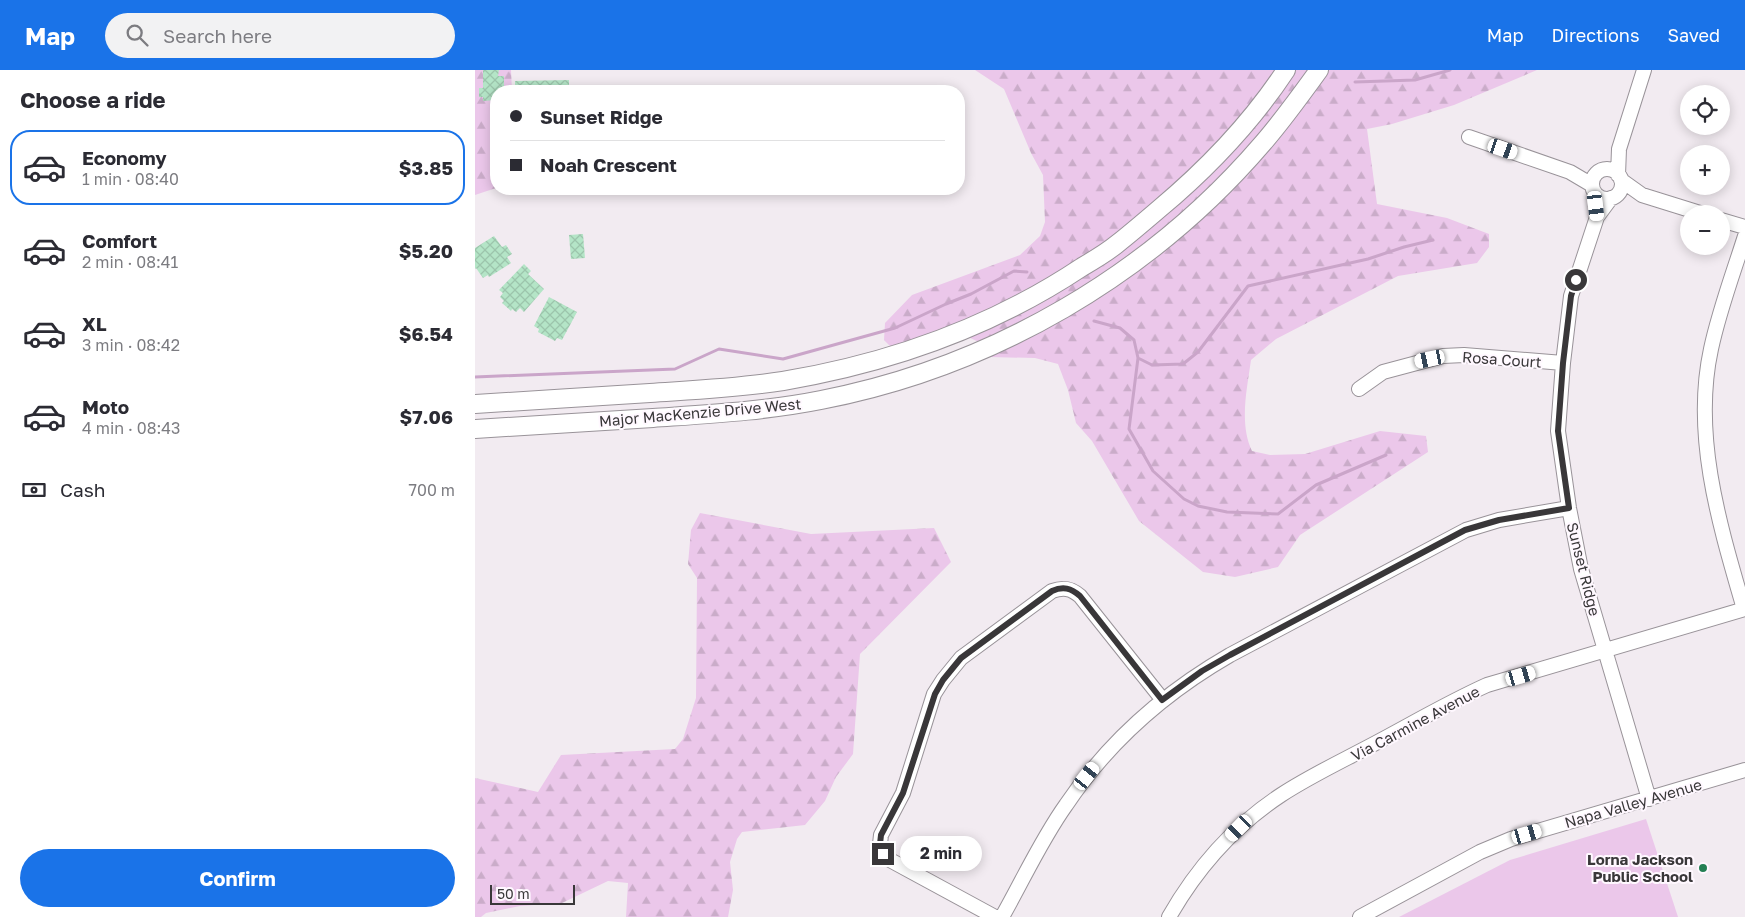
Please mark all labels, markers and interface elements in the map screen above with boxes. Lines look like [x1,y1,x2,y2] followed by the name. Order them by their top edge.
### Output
[105,13,455,58] search box
[25,21,75,50] text: Map
[123,21,151,49] icon: search
[163,24,272,47] text: Search here
[1487,24,1523,46] text: Map
[1551,24,1639,46] text: Directions
[1667,24,1720,46] text: Saved
[1680,85,1730,255] map controls
[1680,85,1730,135] button: locate
[20,86,166,113] text: Choose a ride
[540,105,663,128] text: Sunset Ridge
[1486,137,1519,161] car
[22,145,67,190] icon: car
[1680,145,1730,195] button: +
[82,146,167,169] text: Economy
[540,153,677,176] text: Noah Crescent
[399,156,453,179] text: $3.85
[82,169,179,189] text: 1 min · 08:40
[1586,190,1605,222] car
[1680,205,1730,255] button: −
[22,228,67,273] icon: car
[82,229,157,252] text: Comfort
[399,239,453,262] text: $5.20
[82,252,178,272] text: 2 min · 08:41
[1565,269,1587,291] route start
[22,311,67,356] icon: car
[82,312,107,335] text: XL
[399,322,453,345] text: $6.54
[82,335,180,355] text: 3 min · 08:42
[1462,347,1542,371] street label: Rosa Court
[1413,349,1446,369] car
[22,394,67,439] icon: car
[598,394,802,430] street label: Major MacKenzie Drive West
[82,395,129,418] text: Moto
[399,405,453,428] text: $7.06
[82,418,180,438] text: 4 min · 08:43
[20,476,48,504] icon: cash
[60,478,105,501] text: Cash
[409,480,455,500] text: 700 m
[1564,520,1604,618] street label: Sunset Ridge
[1504,665,1537,687] car
[1348,681,1483,764] street label: Via Carmine Avenue
[1071,760,1102,792] car
[1562,775,1704,831] street label: Napa Valley Avenue
[1223,812,1254,844] car
[1510,823,1543,845] car
[901,836,983,872] callout: 2 min
[872,843,894,865] route end
[920,843,962,863] text: 2 min
[20,849,455,907] button: Confirm
[1587,850,1693,885] place label: Lorna Jackson Public School
[1697,862,1709,874] marker: Lorna Jackson Public School
[490,882,575,905] scale bar
[497,885,530,902] text: 50 m

